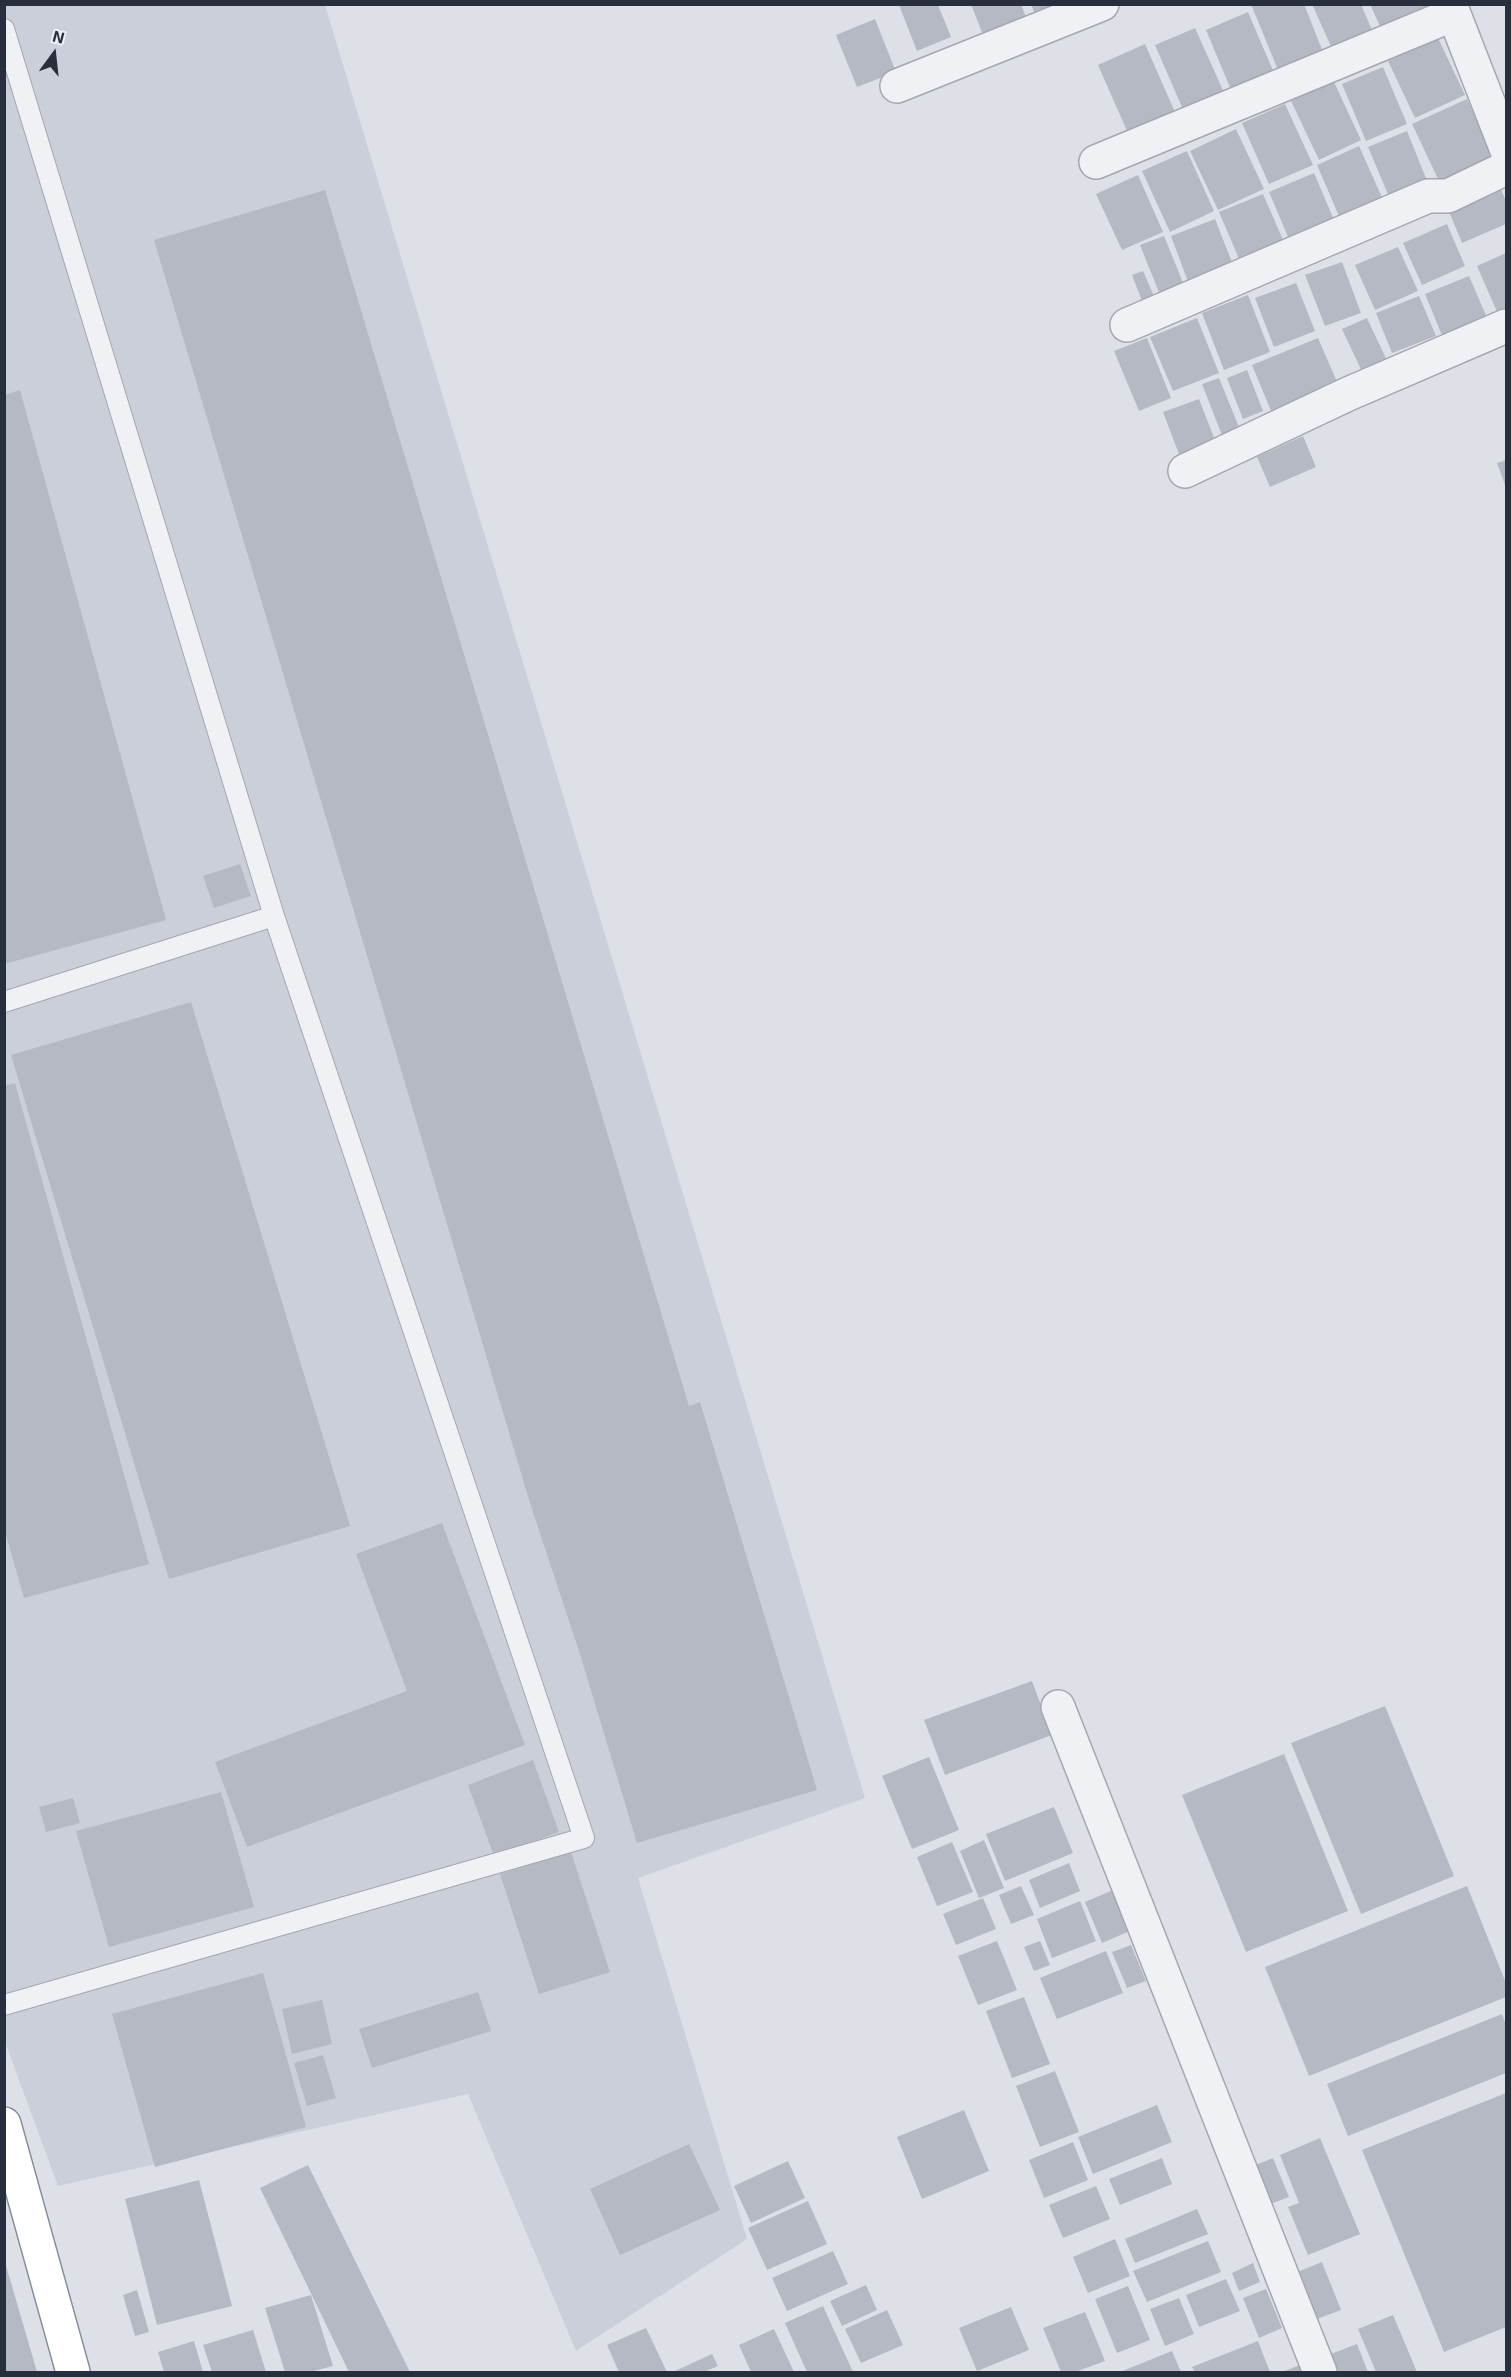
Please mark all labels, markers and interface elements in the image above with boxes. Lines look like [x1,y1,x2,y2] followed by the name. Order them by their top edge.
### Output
[24,24,84,84] north arrow
[51,25,67,47] text: N

